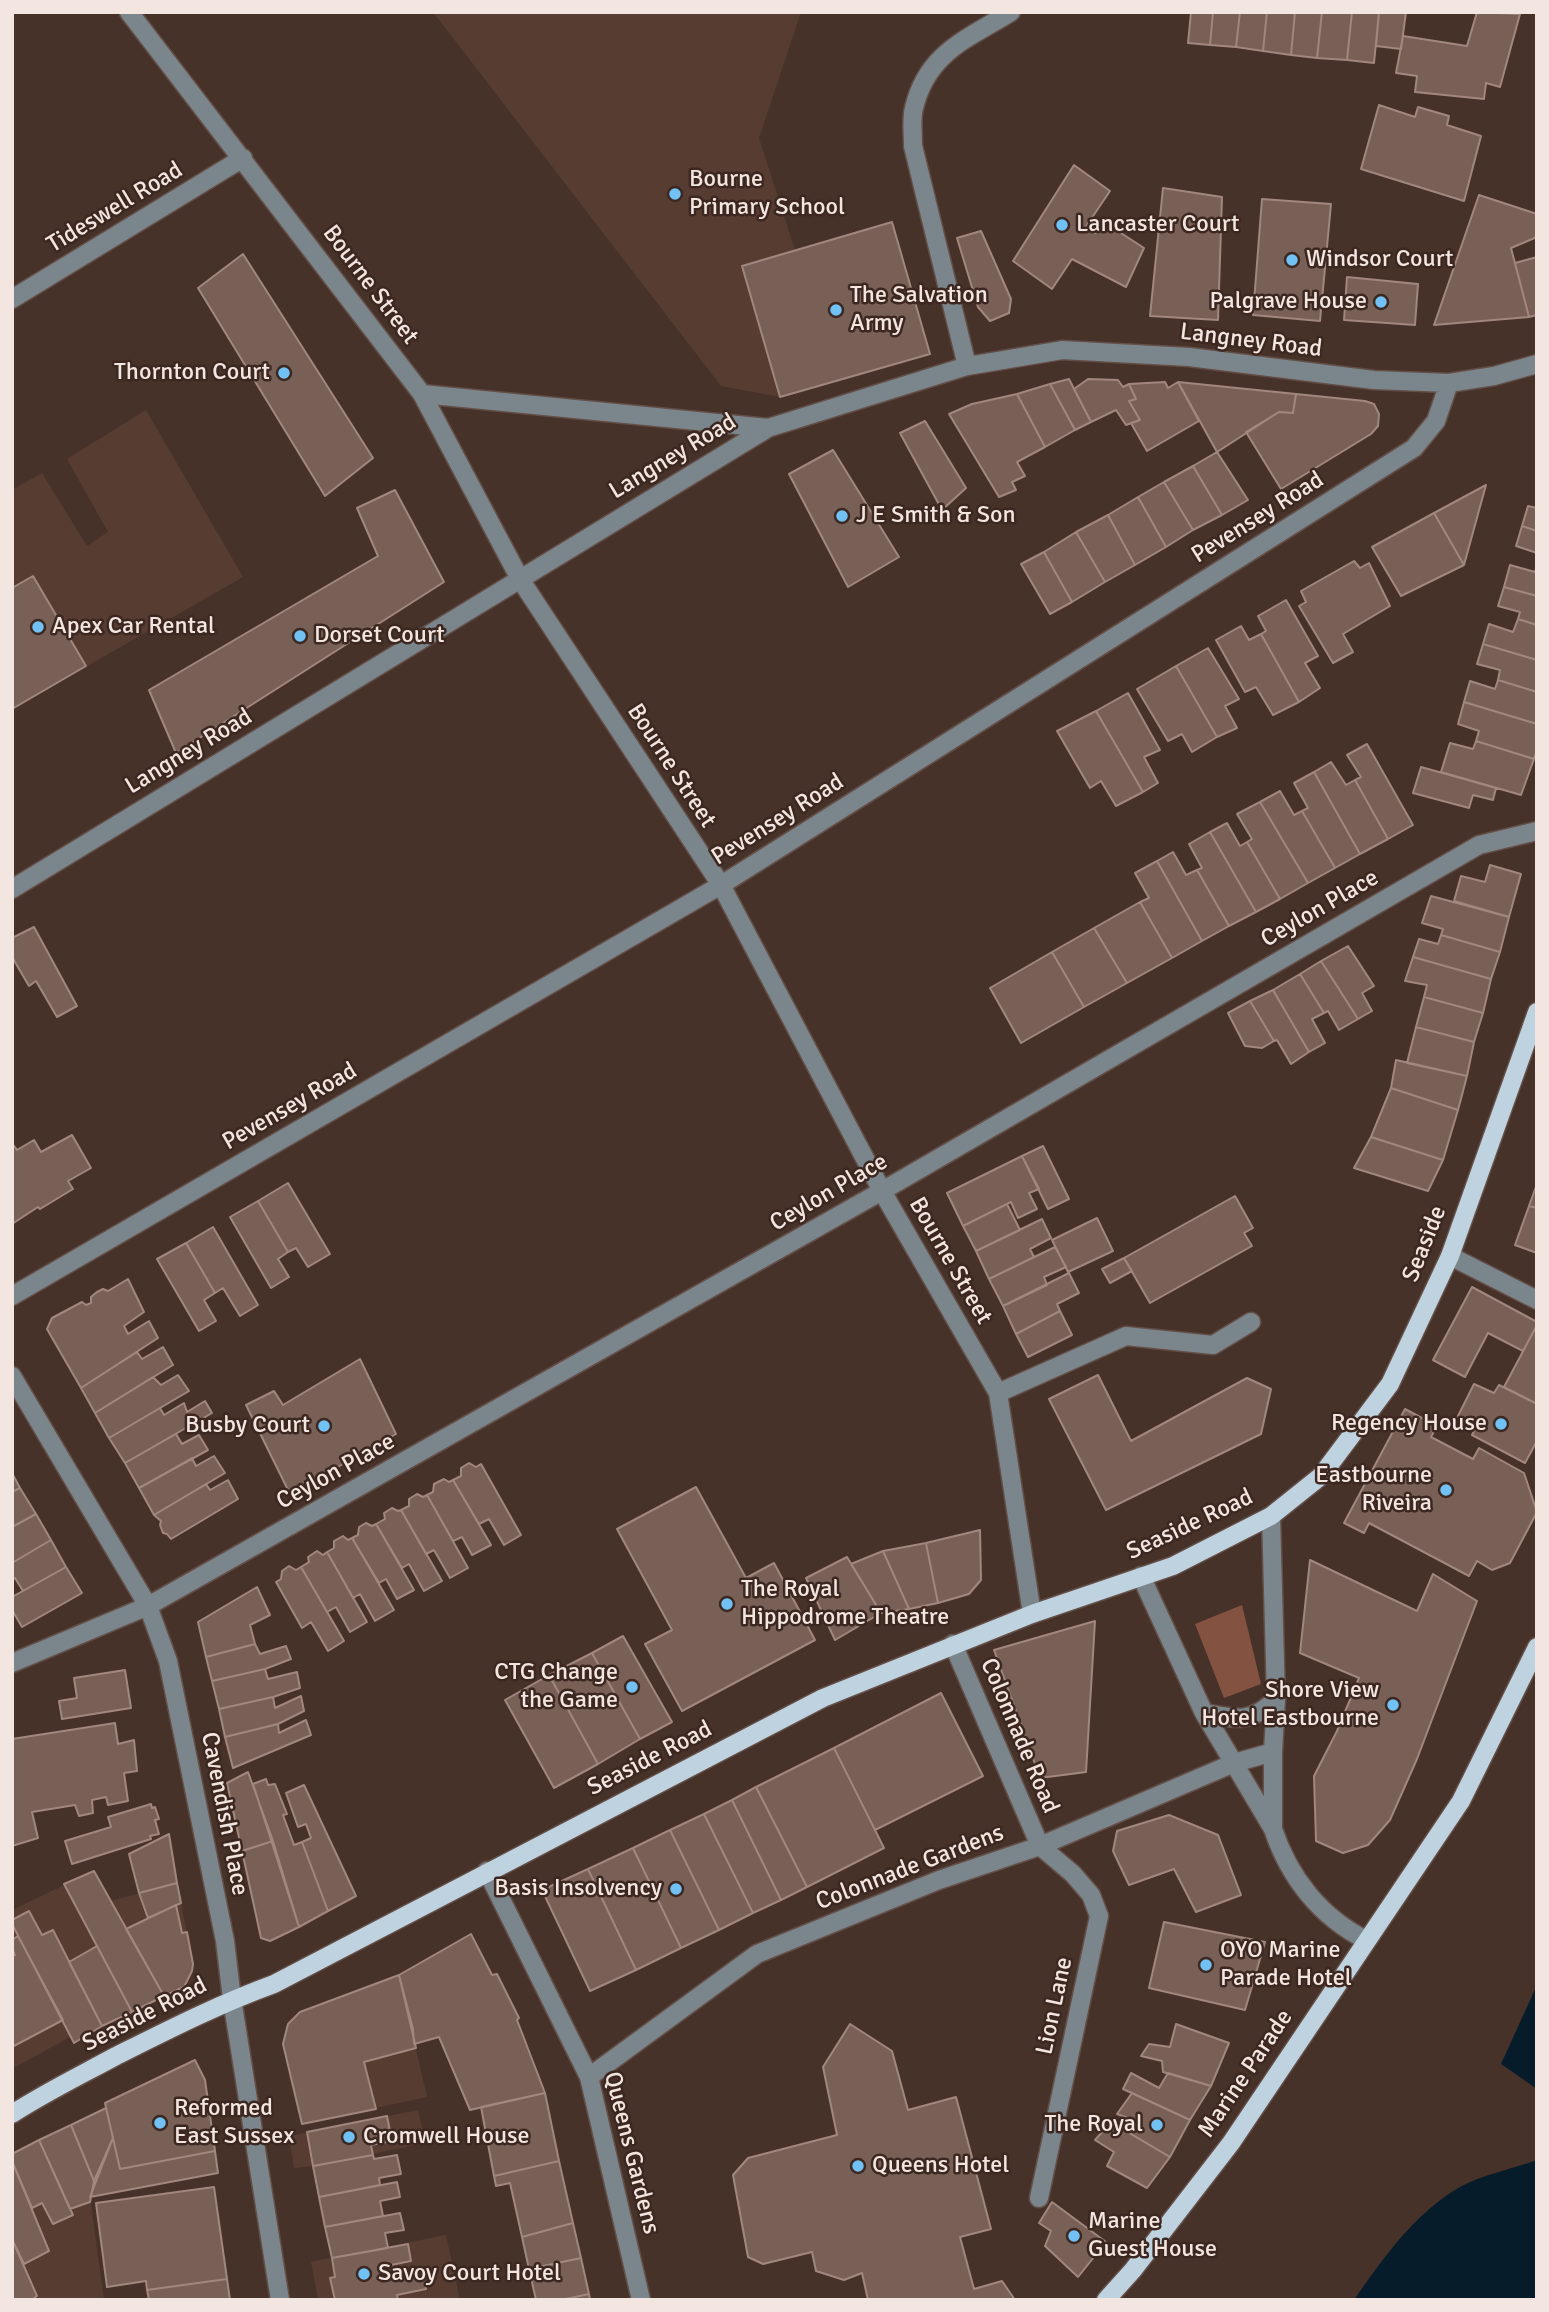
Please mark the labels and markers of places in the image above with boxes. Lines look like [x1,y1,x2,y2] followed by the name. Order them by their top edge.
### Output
[689,166,845,222] place label: Bourne Primary School
[667,186,683,202] marker: Bourne Primary School
[1076,211,1239,239] place label: Lancaster Court
[1054,217,1070,233] marker: Lancaster Court
[1306,246,1453,274] place label: Windsor Court
[1284,252,1300,268] marker: Windsor Court
[850,282,988,338] place label: The Salvation Army
[1210,288,1367,316] place label: Palgrave House
[1373,294,1389,310] marker: Palgrave House
[828,302,844,318] marker: The Salvation Army
[114,359,270,387] place label: Thornton Court
[276,365,292,381] marker: Thornton Court
[856,502,1016,530] place label: J E Smith & Son
[834,508,850,524] marker: J E Smith & Son
[52,613,215,641] place label: Apex Car Rental
[30,619,46,635] marker: Apex Car Rental
[314,622,445,650] place label: Dorset Court
[292,628,308,644] marker: Dorset Court
[1331,1410,1487,1438] place label: Regency House
[185,1412,310,1440] place label: Busby Court
[1493,1416,1509,1432] marker: Regency House
[316,1418,332,1434] marker: Busby Court
[1315,1462,1432,1518] place label: Eastbourne Riveira
[1438,1482,1454,1498] marker: Eastbourne Riveira
[741,1576,949,1632] place label: The Royal Hippodrome Theatre
[719,1596,735,1612] marker: The Royal Hippodrome Theatre
[494,1659,618,1715] place label: CTG Change the Game
[1201,1677,1379,1733] place label: Shore View Hotel Eastbourne
[624,1679,640,1695] marker: CTG Change the Game
[1385,1697,1401,1713] marker: Shore View Hotel Eastbourne
[494,1875,662,1903] place label: Basis Insolvency
[668,1881,684,1897] marker: Basis Insolvency
[1220,1937,1352,1993] place label: OYO Marine Parade Hotel
[1198,1957,1214,1973] marker: OYO Marine Parade Hotel
[174,2095,294,2151] place label: Reformed East Sussex
[1044,2111,1143,2139] place label: The Royal
[152,2115,168,2131] marker: Reformed East Sussex
[1149,2117,1165,2133] marker: The Royal
[363,2123,530,2151] place label: Cromwell House
[341,2129,357,2145] marker: Cromwell House
[872,2152,1009,2180] place label: Queens Hotel
[850,2158,866,2174] marker: Queens Hotel
[1088,2208,1217,2264] place label: Marine Guest House
[1066,2228,1082,2244] marker: Marine Guest House
[378,2260,561,2288] place label: Savoy Court Hotel
[356,2266,372,2282] marker: Savoy Court Hotel

